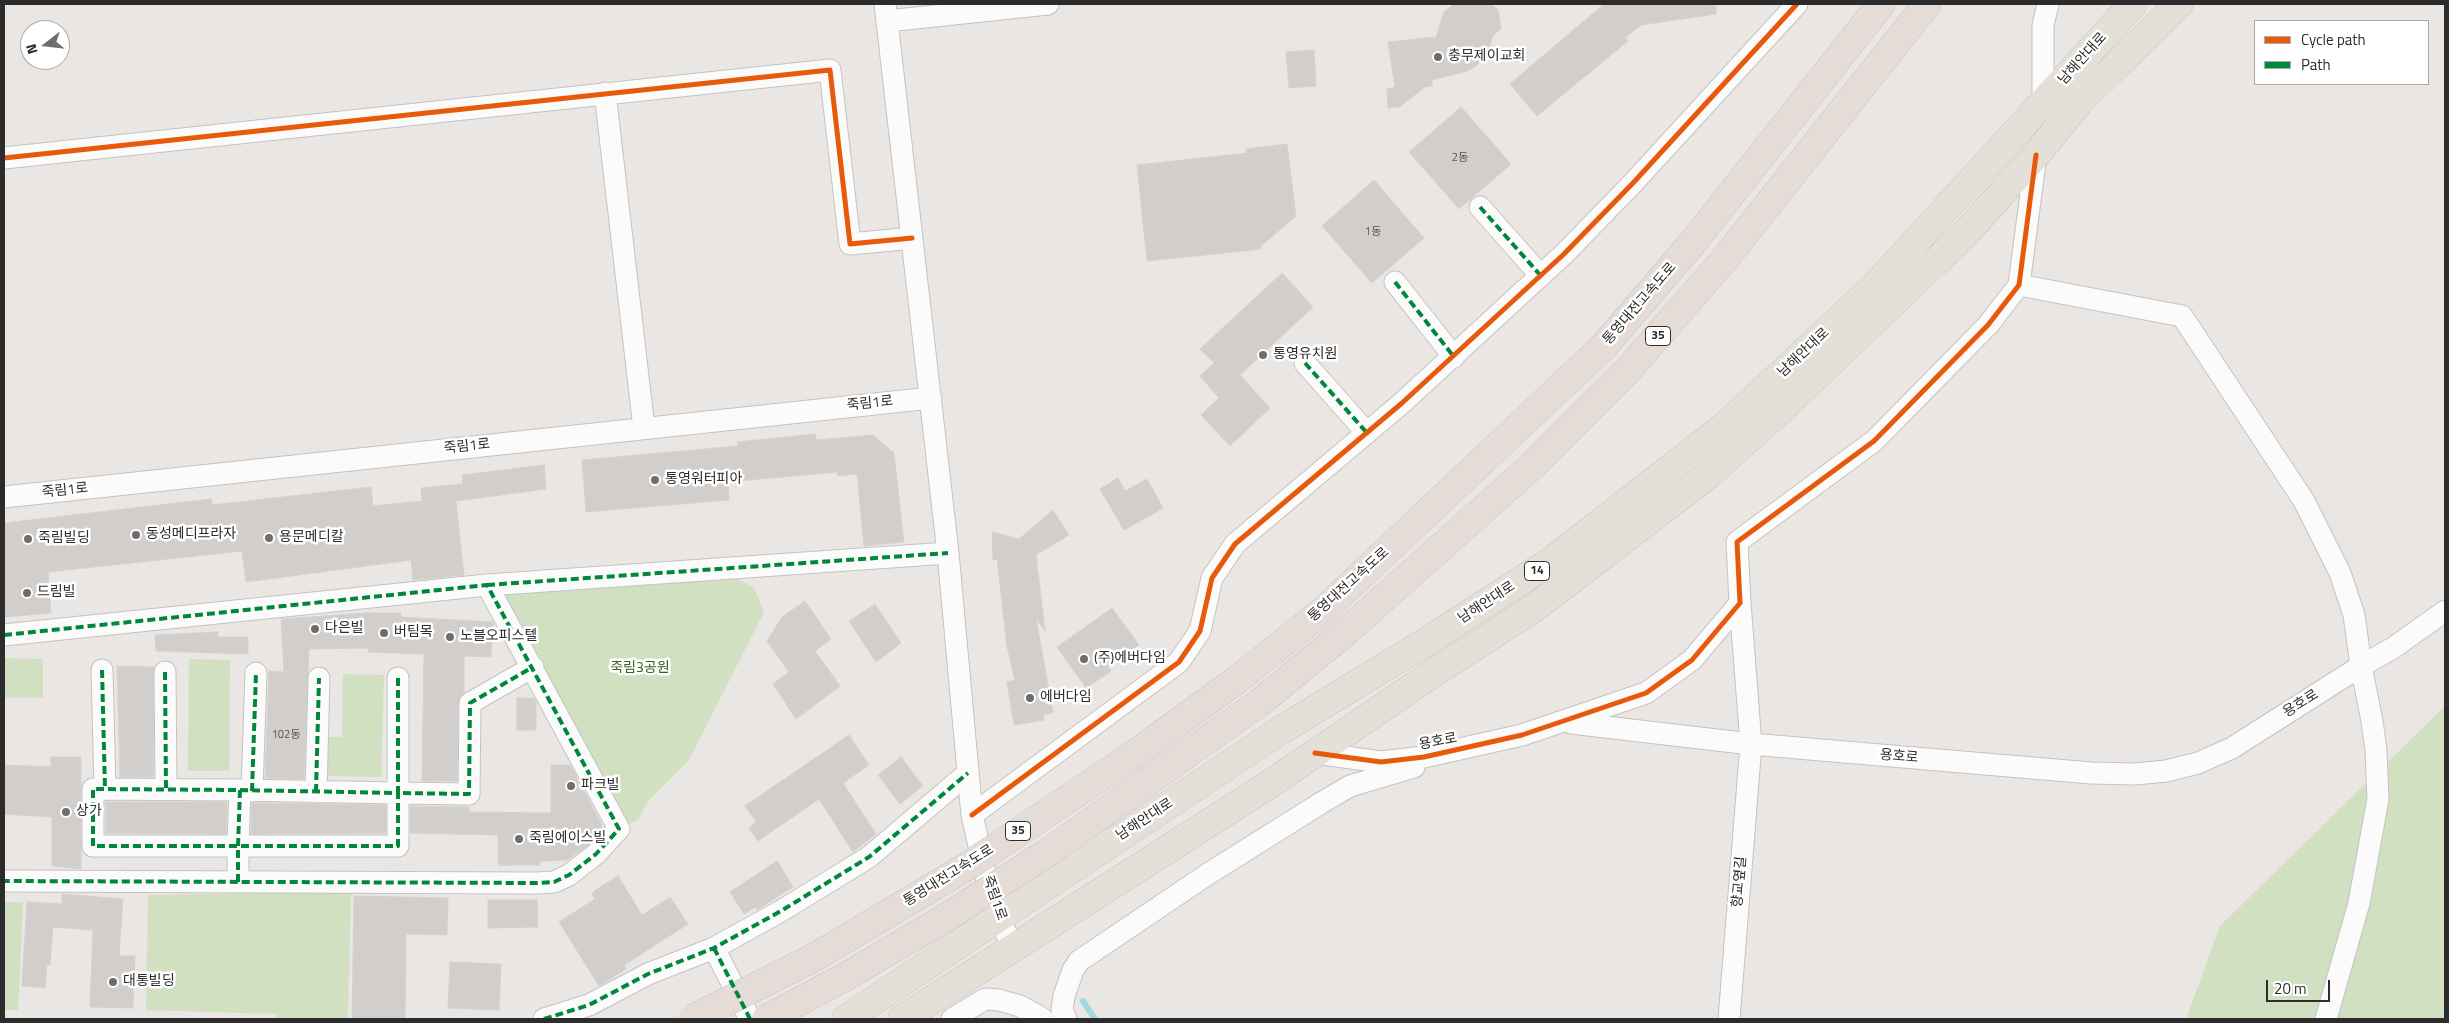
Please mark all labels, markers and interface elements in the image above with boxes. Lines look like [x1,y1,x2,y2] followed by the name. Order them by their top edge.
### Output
[20,20,70,70] north arrow
[2254,20,2429,85] legend
[2301,28,2366,51] text: Cycle path
[2055,29,2111,89] street label: 남해안대로
[20,41,42,57] text: N
[1448,49,1525,65] place label: 충무제이교회
[1432,51,1444,63] marker: 충무제이교회
[2301,53,2331,76] text: Path
[1452,151,1468,165] house number: 2동
[1365,225,1381,239] house number: 1동
[1600,260,1680,348] street label: 통영대전고속도로
[1775,325,1833,381] street label: 남해안대로
[1646,326,1670,346] road number: 35
[1273,347,1337,363] place label: 통영유치원
[1257,349,1269,361] marker: 통영유치원
[846,393,894,415] street label: 죽림1로
[443,436,491,458] street label: 죽림1로
[665,472,742,488] place label: 통영워터피아
[649,474,661,486] marker: 통영워터피아
[41,480,89,502] street label: 죽림1로
[146,527,236,543] place label: 동성메디프라자
[130,529,142,541] marker: 동성메디프라자
[279,530,343,546] place label: 용문메디칼
[38,531,90,547] place label: 죽림빌딩
[263,532,275,544] marker: 용문메디칼
[22,533,34,545] marker: 죽림빌딩
[1305,544,1393,626] street label: 통영대전고속도로
[1524,562,1550,580] road number: 14
[1455,578,1519,628] street label: 남해안대로
[37,585,76,601] place label: 드림빌
[21,587,33,599] marker: 드림빌
[325,621,364,637] place label: 다은빌
[309,623,321,635] marker: 다은빌
[394,625,433,641] place label: 버팀목
[378,627,390,639] marker: 버팀목
[460,629,537,645] place label: 노블오피스텔
[444,631,456,643] marker: 노블오피스텔
[1094,651,1166,667] place label: (주)에버다임
[1078,653,1090,665] marker: (주)에버다임
[610,661,670,677] park label: 죽림3공원
[2280,687,2322,721] street label: 용호로
[1040,690,1092,706] place label: 에버다임
[1024,692,1036,704] marker: 에버다임
[272,728,300,742] house number: 102동
[1417,730,1459,754] street label: 용호로
[1879,747,1919,767] street label: 용호로
[581,778,620,794] place label: 파크빌
[565,780,577,792] marker: 파크빌
[1113,795,1177,845] street label: 남해안대로
[76,804,102,820] place label: 상가
[60,806,72,818] marker: 상가
[1006,821,1030,840] road number: 35
[529,831,606,847] place label: 죽림에이스빌
[513,833,525,845] marker: 죽림에이스빌
[901,842,997,910] street label: 통영대전고속도로
[1729,856,1751,908] street label: 향교옆길
[978,873,1010,923] street label: 죽림1로
[2269,970,2333,1002] scale bar
[123,974,175,990] place label: 대통빌딩
[107,976,119,988] marker: 대통빌딩
[2274,977,2307,1000] text: 20 m

